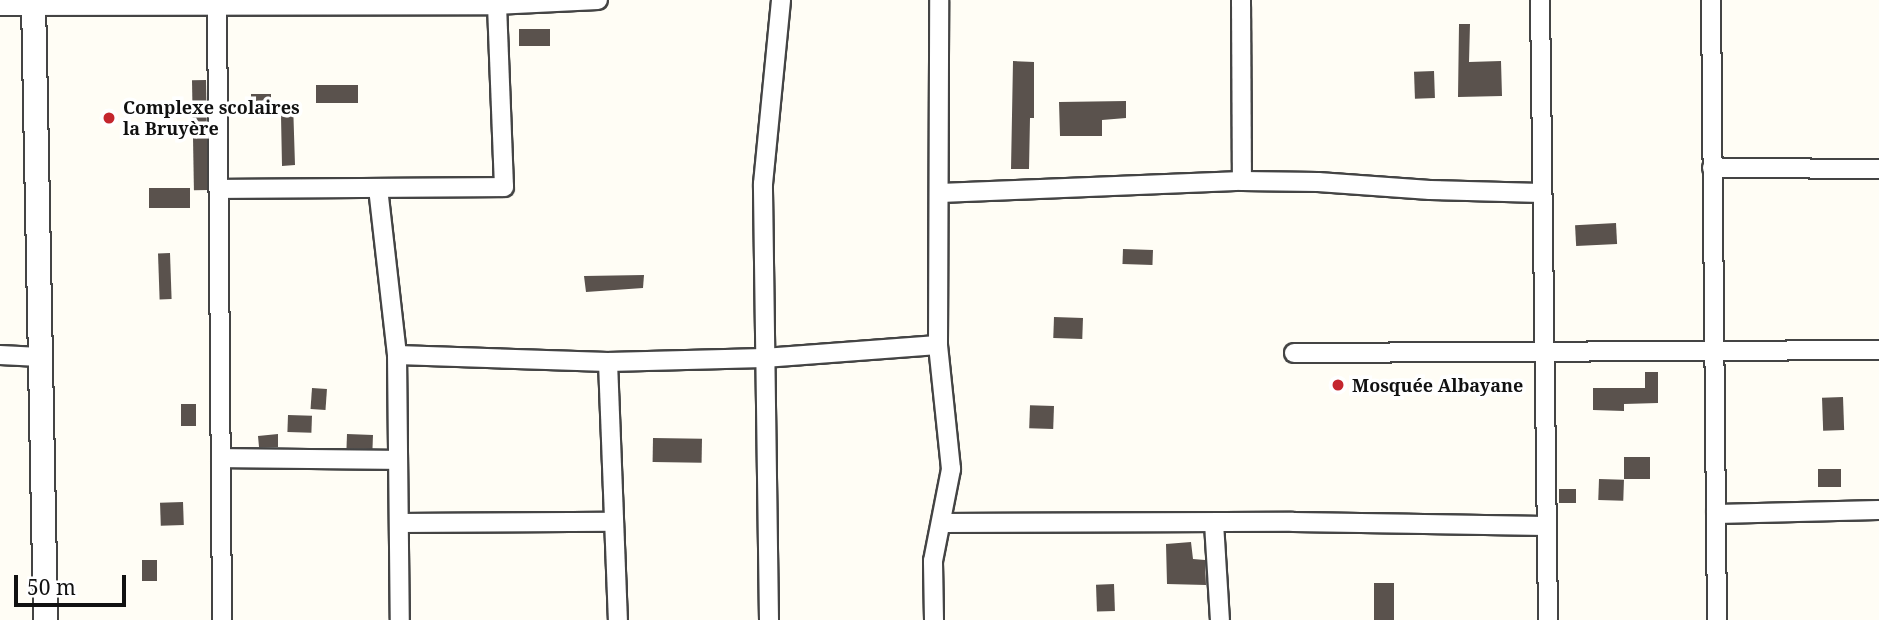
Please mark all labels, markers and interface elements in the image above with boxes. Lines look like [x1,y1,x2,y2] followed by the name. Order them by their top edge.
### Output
[123,97,300,140] place label: Complexe scolaires la Bruyère
[101,110,117,126] marker: Complexe scolaires la Bruyère
[1352,374,1523,396] place label: Mosquée Albayane
[1330,377,1346,393] marker: Mosquée Albayane
[18,560,130,604] scale bar
[27,573,76,601] text: 50 m

